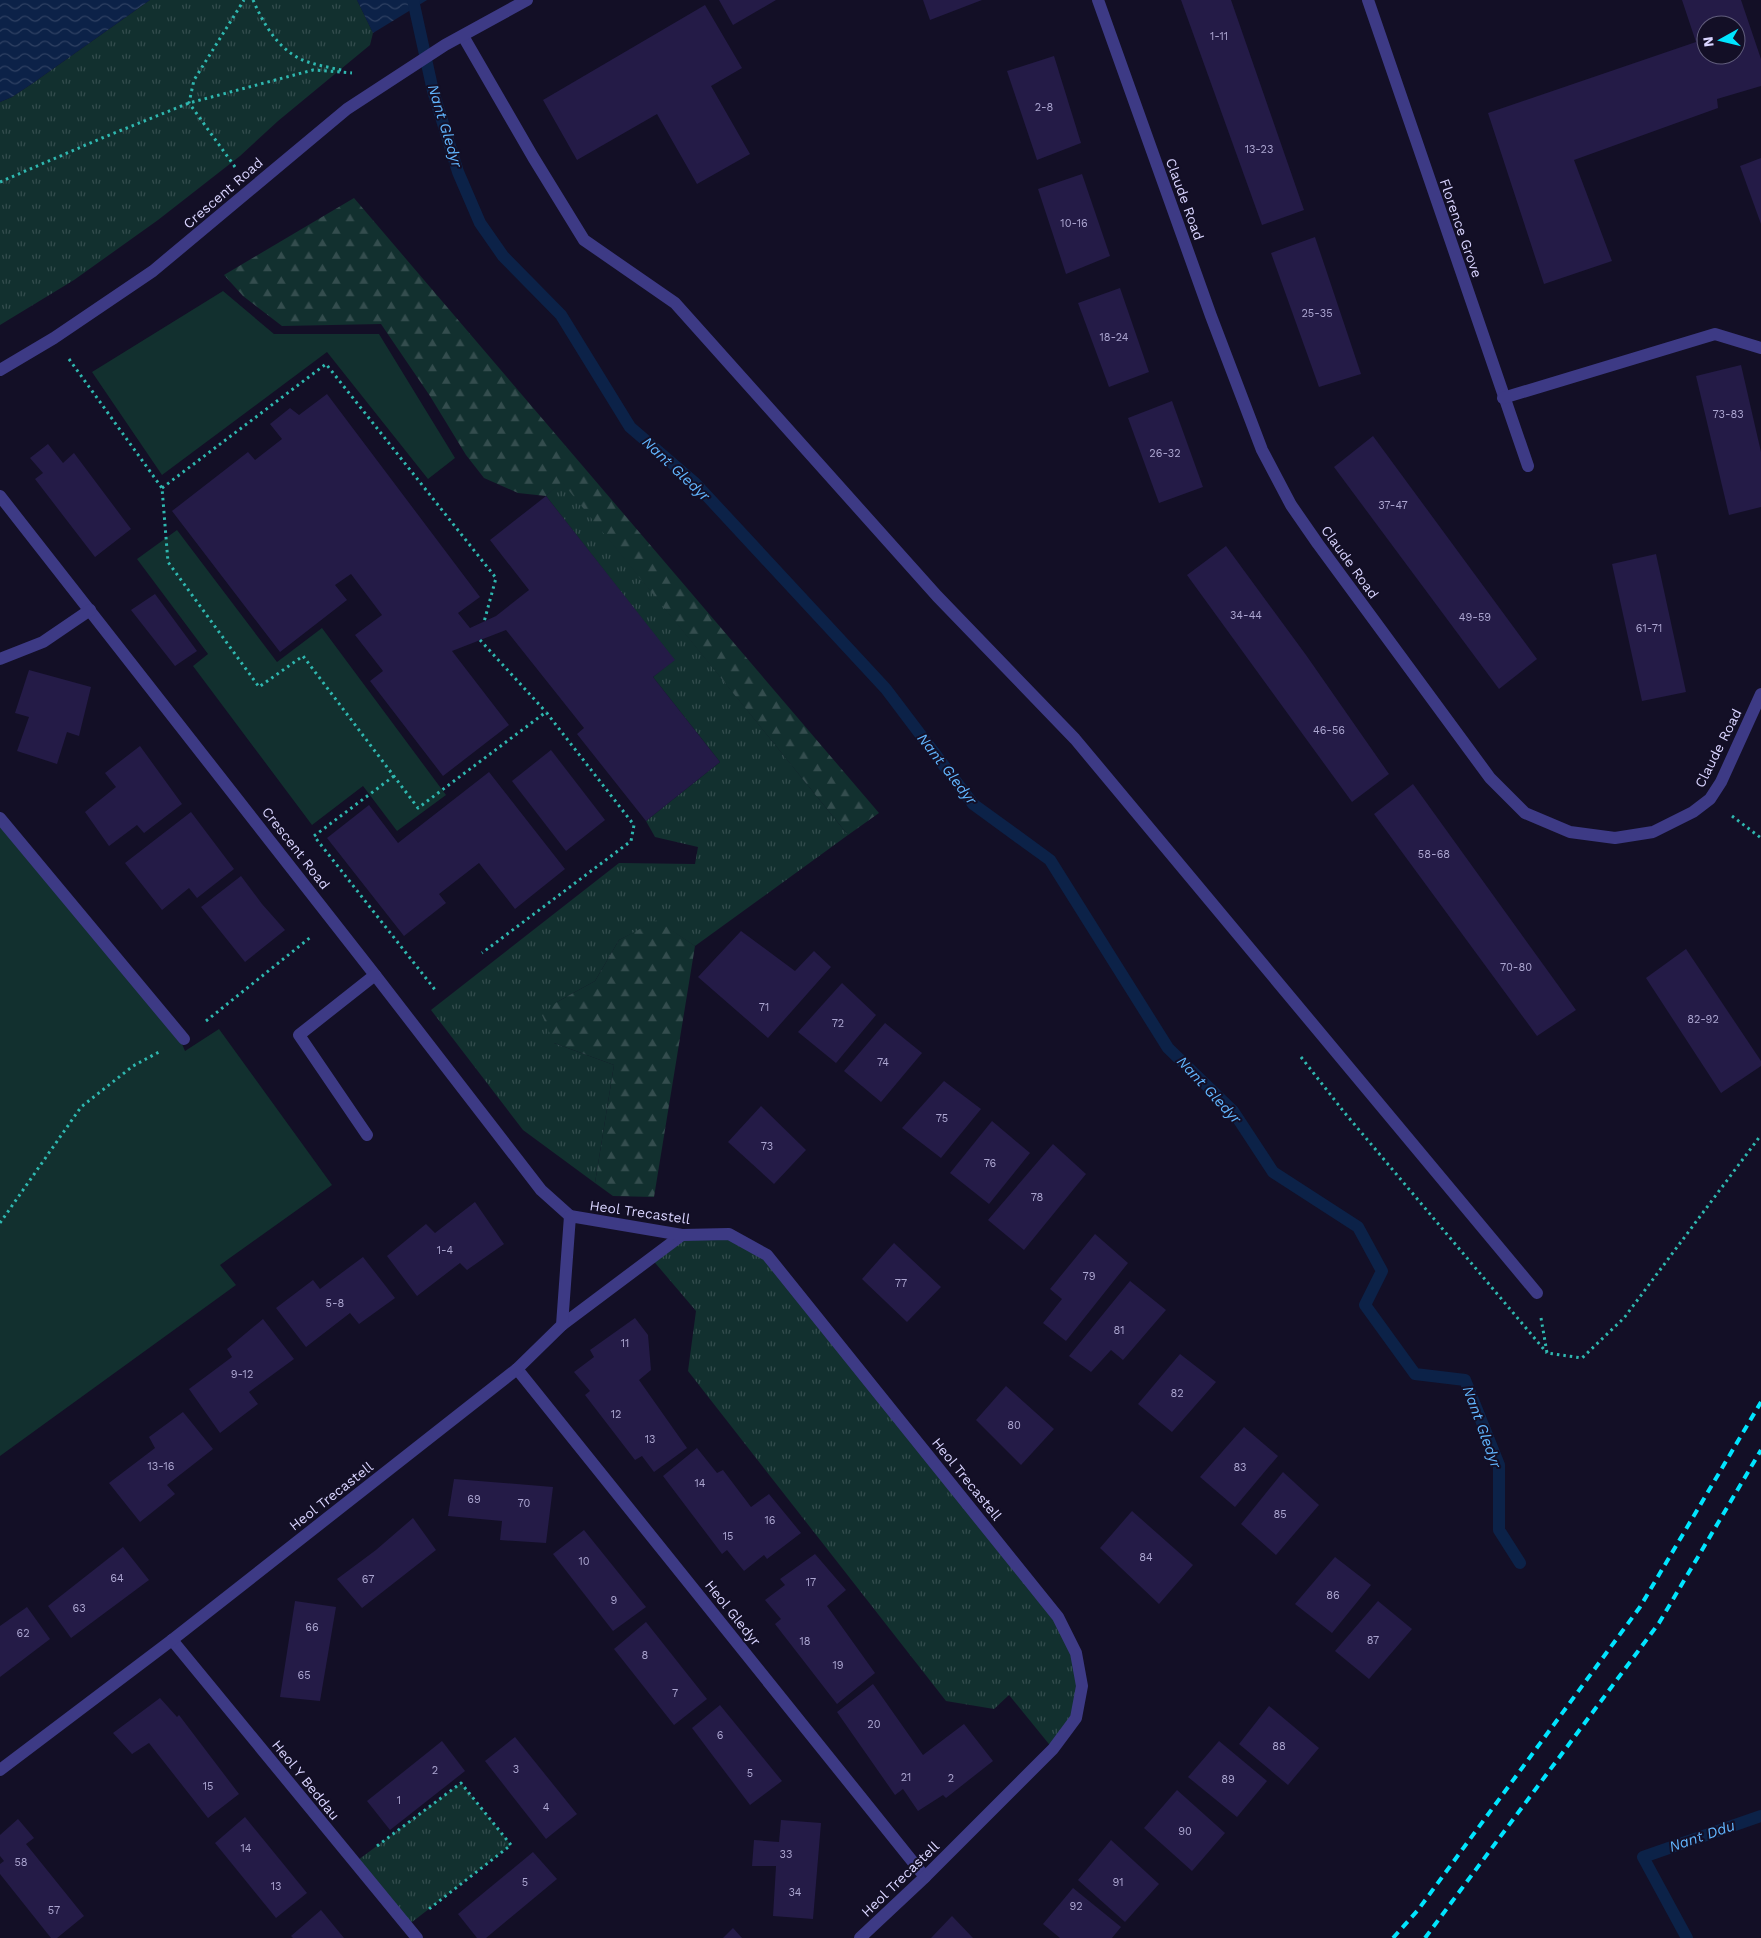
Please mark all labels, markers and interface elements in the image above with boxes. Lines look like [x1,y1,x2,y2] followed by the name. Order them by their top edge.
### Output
[1696,15,1746,65] north arrow
[1210,30,1228,43] house number: 1-11
[1699,36,1717,48] text: N
[424,82,467,171] water label: Nant Gledyr
[1035,101,1054,114] house number: 2-8
[1245,143,1273,156] house number: 13-23
[180,154,266,232] street label: Crescent Road
[1163,156,1207,242] street label: Claude Road
[1437,176,1485,280] street label: Florence Grove
[1060,217,1088,230] house number: 10-16
[1301,307,1333,320] house number: 25-35
[1099,331,1129,344] house number: 18-24
[1712,408,1744,421] house number: 73-83
[638,433,714,506] water label: Nant Gledyr
[1149,447,1181,460] house number: 26-32
[1378,499,1408,512] house number: 37-47
[1318,522,1382,602] street label: Claude Road
[1230,609,1262,622] house number: 34-44
[1459,611,1491,624] house number: 49-59
[1636,622,1662,635] house number: 61-71
[1691,706,1745,790] street label: Claude Road
[1313,724,1345,737] house number: 46-56
[913,730,981,809] water label: Nant Gledyr
[259,804,333,892] street label: Crescent Road
[1418,848,1450,861] house number: 58-68
[1500,961,1532,974] house number: 70-80
[759,1001,769,1014] house number: 71
[1687,1013,1719,1026] house number: 82-92
[832,1017,844,1030] house number: 72
[1173,1052,1246,1128] water label: Nant Gledyr
[877,1056,889,1069] house number: 74
[936,1112,948,1125] house number: 75
[761,1140,773,1153] house number: 73
[984,1157,997,1170] house number: 76
[1031,1191,1044,1204] house number: 78
[589,1197,692,1227] street label: Heol Trecastell
[437,1244,454,1257] house number: 1-4
[1083,1270,1096,1283] house number: 79
[895,1277,907,1290] house number: 77
[326,1297,345,1310] house number: 5-8
[1113,1324,1125,1337] house number: 81
[621,1337,629,1350] house number: 11
[231,1368,253,1381] house number: 9-12
[1459,1384,1506,1472] water label: Nant Gledyr
[1170,1387,1184,1400] house number: 82
[611,1408,621,1421] house number: 12
[1007,1419,1021,1432] house number: 80
[645,1433,655,1446] house number: 13
[929,1435,1006,1524] street label: Heol Trecastell
[286,1458,376,1534] street label: Heol Trecastell
[148,1460,175,1473] house number: 13-16
[1234,1461,1246,1474] house number: 83
[694,1477,706,1490] house number: 14
[467,1493,481,1506] house number: 69
[518,1497,531,1510] house number: 70
[1273,1508,1287,1521] house number: 85
[765,1514,776,1527] house number: 16
[723,1530,733,1543] house number: 15
[1139,1551,1153,1564] house number: 84
[578,1555,590,1568] house number: 10
[110,1572,124,1585] house number: 64
[362,1573,374,1586] house number: 67
[806,1576,816,1589] house number: 17
[702,1577,764,1649] street label: Heol Gledyr
[1326,1589,1340,1602] house number: 86
[611,1594,618,1607] house number: 9
[72,1602,86,1615] house number: 63
[305,1621,319,1634] house number: 66
[16,1627,30,1640] house number: 62
[1367,1634,1379,1647] house number: 87
[799,1635,811,1648] house number: 18
[642,1649,649,1662] house number: 8
[832,1659,844,1672] house number: 19
[297,1669,311,1682] house number: 65
[672,1687,678,1700] house number: 7
[867,1718,881,1731] house number: 20
[717,1729,724,1742] house number: 6
[269,1737,343,1823] street label: Heol Y Beddau
[1272,1740,1286,1753] house number: 88
[513,1763,519,1776] house number: 3
[432,1764,438,1777] house number: 2
[747,1767,753,1780] house number: 5
[901,1771,911,1784] house number: 21
[948,1772,954,1785] house number: 2
[1221,1773,1235,1786] house number: 89
[203,1780,213,1793] house number: 15
[397,1794,401,1807] house number: 1
[543,1801,550,1814] house number: 4
[1667,1816,1737,1856] water label: Nant Ddu
[1178,1825,1192,1838] house number: 90
[858,1837,943,1920] street label: Heol Trecastell
[240,1842,252,1855] house number: 14
[780,1848,792,1861] house number: 33
[14,1856,28,1869] house number: 58
[522,1876,528,1889] house number: 5
[1112,1876,1124,1889] house number: 91
[271,1880,281,1893] house number: 13
[788,1886,802,1899] house number: 34
[1069,1900,1083,1913] house number: 92
[48,1904,60,1917] house number: 57

